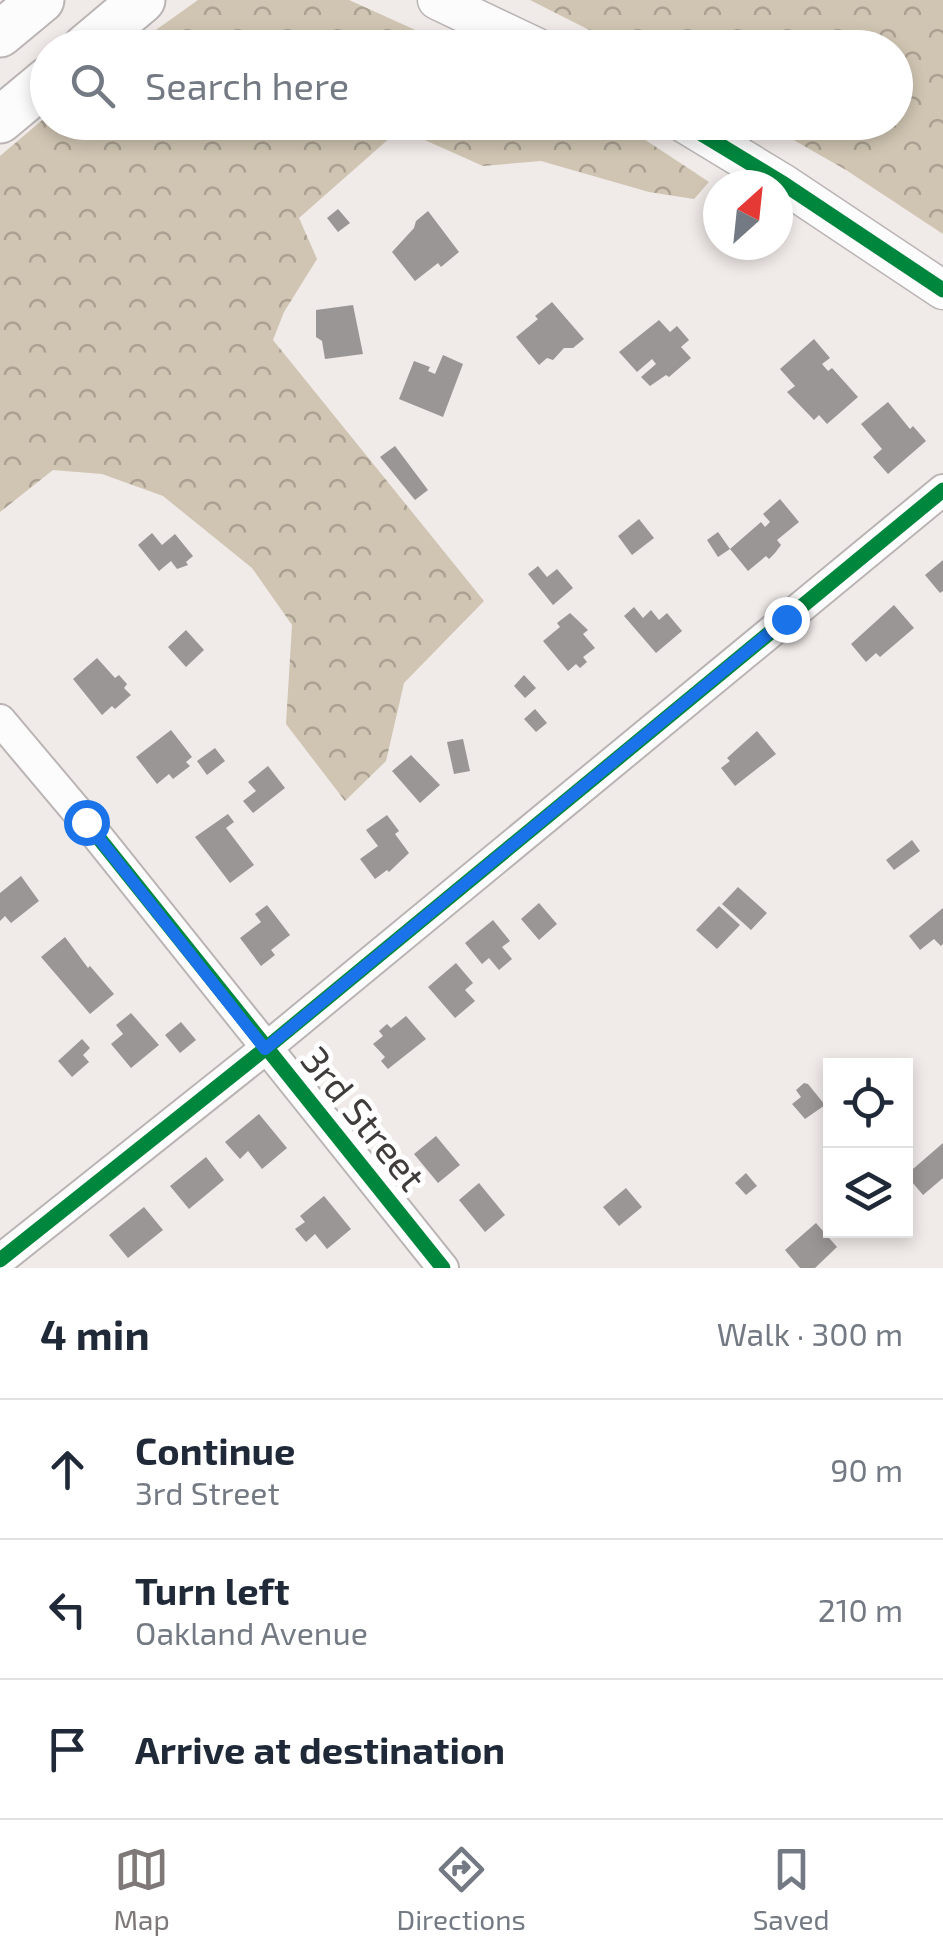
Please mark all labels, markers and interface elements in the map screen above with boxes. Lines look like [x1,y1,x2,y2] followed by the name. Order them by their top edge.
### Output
[30,30,913,140] search box
[65,58,120,113] icon: search
[145,62,349,108] text: Search here
[703,170,793,260] north arrow
[764,597,810,643] route end
[64,800,110,846] route start
[293,1036,437,1199] street label: 3rd Street
[823,1058,913,1238] map controls
[823,1058,913,1148] button: locate
[823,1148,913,1238] button: layers
[40,1308,150,1358] text: 4 min
[717,1314,903,1352] text: Walk · 300 m
[135,1427,295,1473] text: Continue
[40,1442,95,1497] icon: ahead
[830,1450,903,1488] text: 90 m
[135,1473,280,1511] text: 3rd Street
[135,1567,290,1613] text: Turn left
[40,1582,95,1637] icon: left
[818,1590,903,1628] text: 210 m
[135,1613,368,1651] text: Oakland Avenue
[40,1722,95,1777] icon: arrive
[135,1726,505,1772] text: Arrive at destination
[113,1842,170,1936] tab: Map
[397,1842,526,1936] tab: Directions
[753,1842,830,1936] tab: Saved

